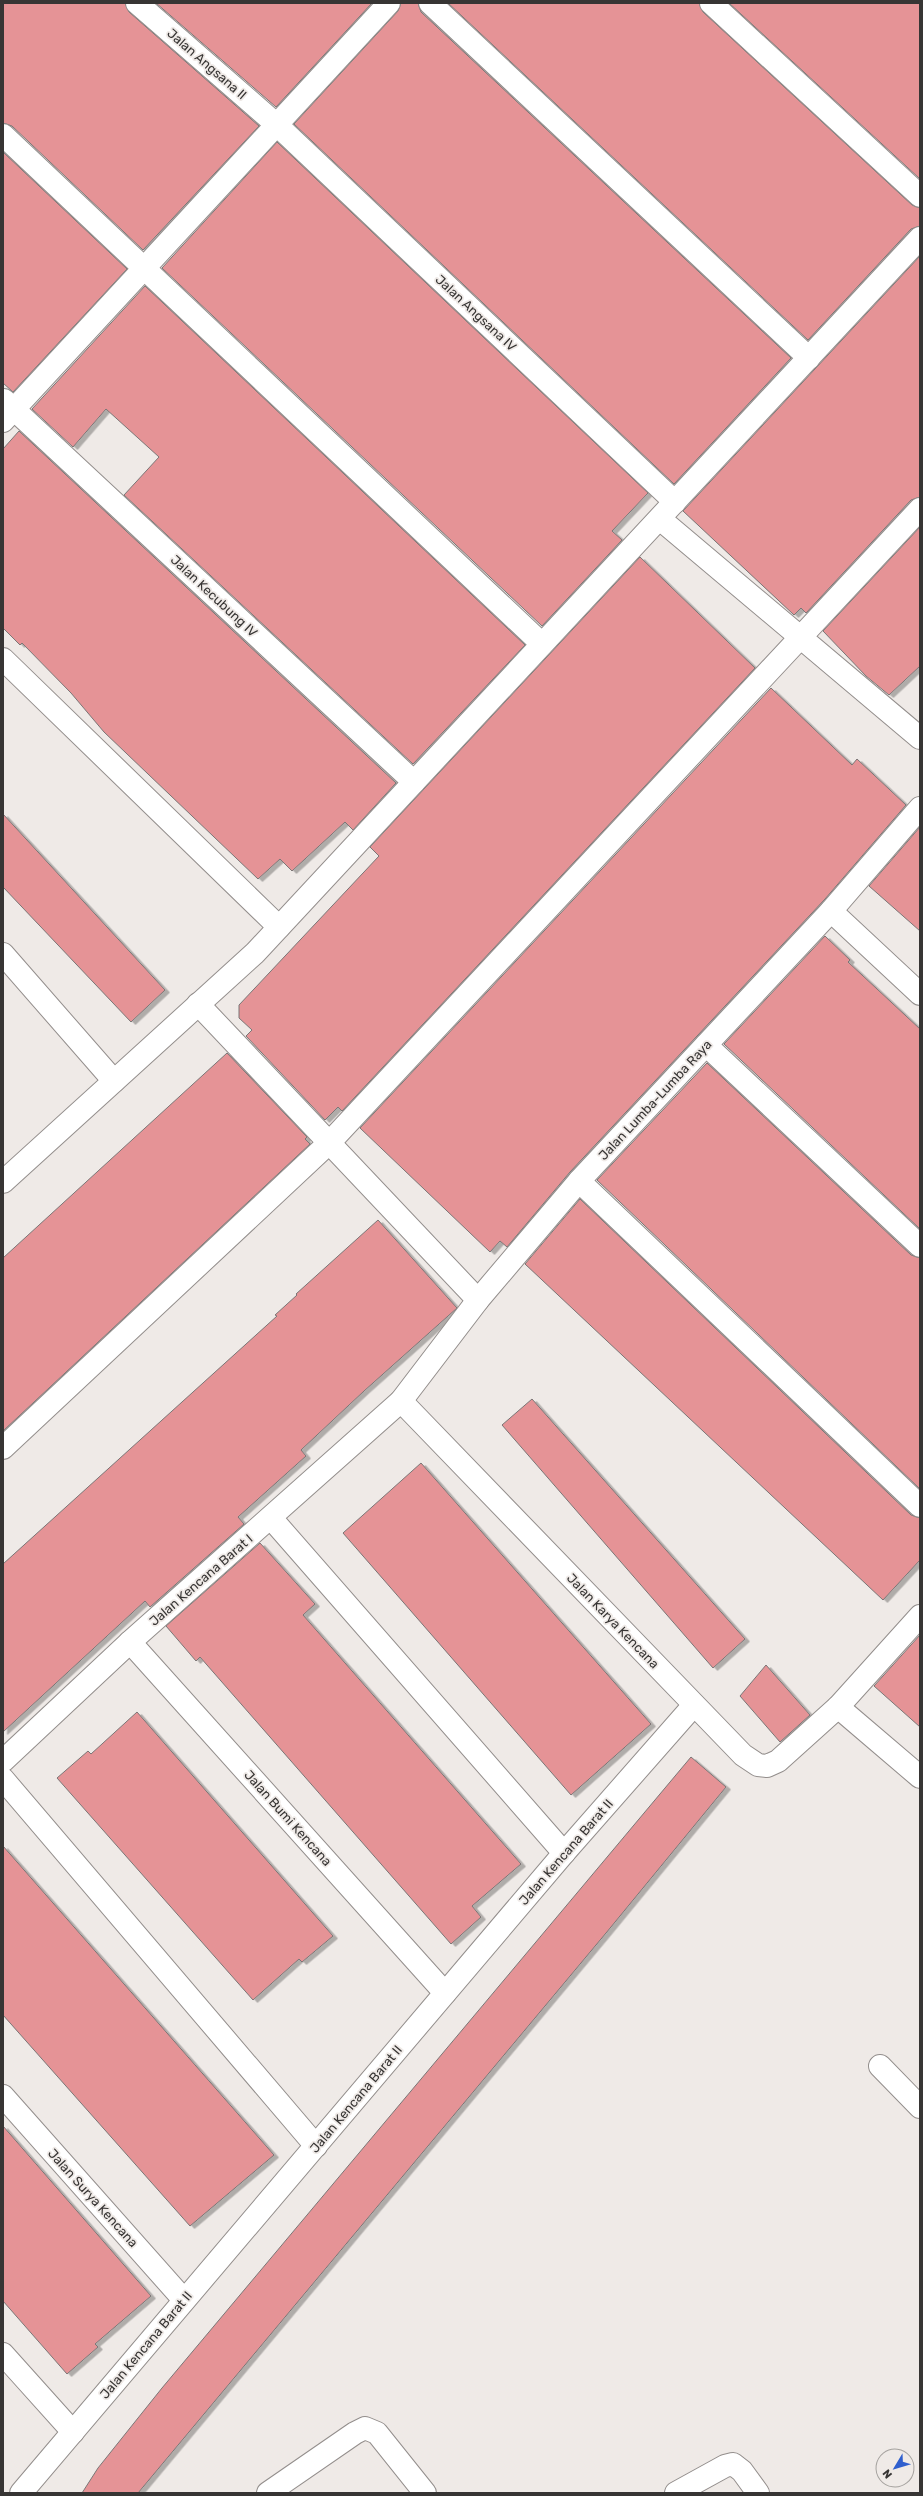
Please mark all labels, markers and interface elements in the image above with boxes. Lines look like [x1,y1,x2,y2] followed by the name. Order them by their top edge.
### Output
[164,26,250,103] street label: Jalan Angsana II
[432,272,520,355] street label: Jalan Angsana IV
[167,552,261,641] street label: Jalan Kecubung IV
[595,1037,715,1163] street label: Jalan Lumba-Lumba Raya
[146,1531,256,1629] street label: Jalan Kencana Barat I
[564,1571,662,1671] street label: Jalan Karya Kencana
[241,1767,335,1869] street label: Jalan Bumi Kencana
[516,1796,616,1908] street label: Jalan Kencana Barat II
[307,2042,405,2156] street label: Jalan Kencana Barat II
[45,2146,141,2250] street label: Jalan Surya Kencana
[97,2288,195,2402] street label: Jalan Kencana Barat II
[875,2448,915,2488] north arrow
[880,2467,895,2481] text: N

